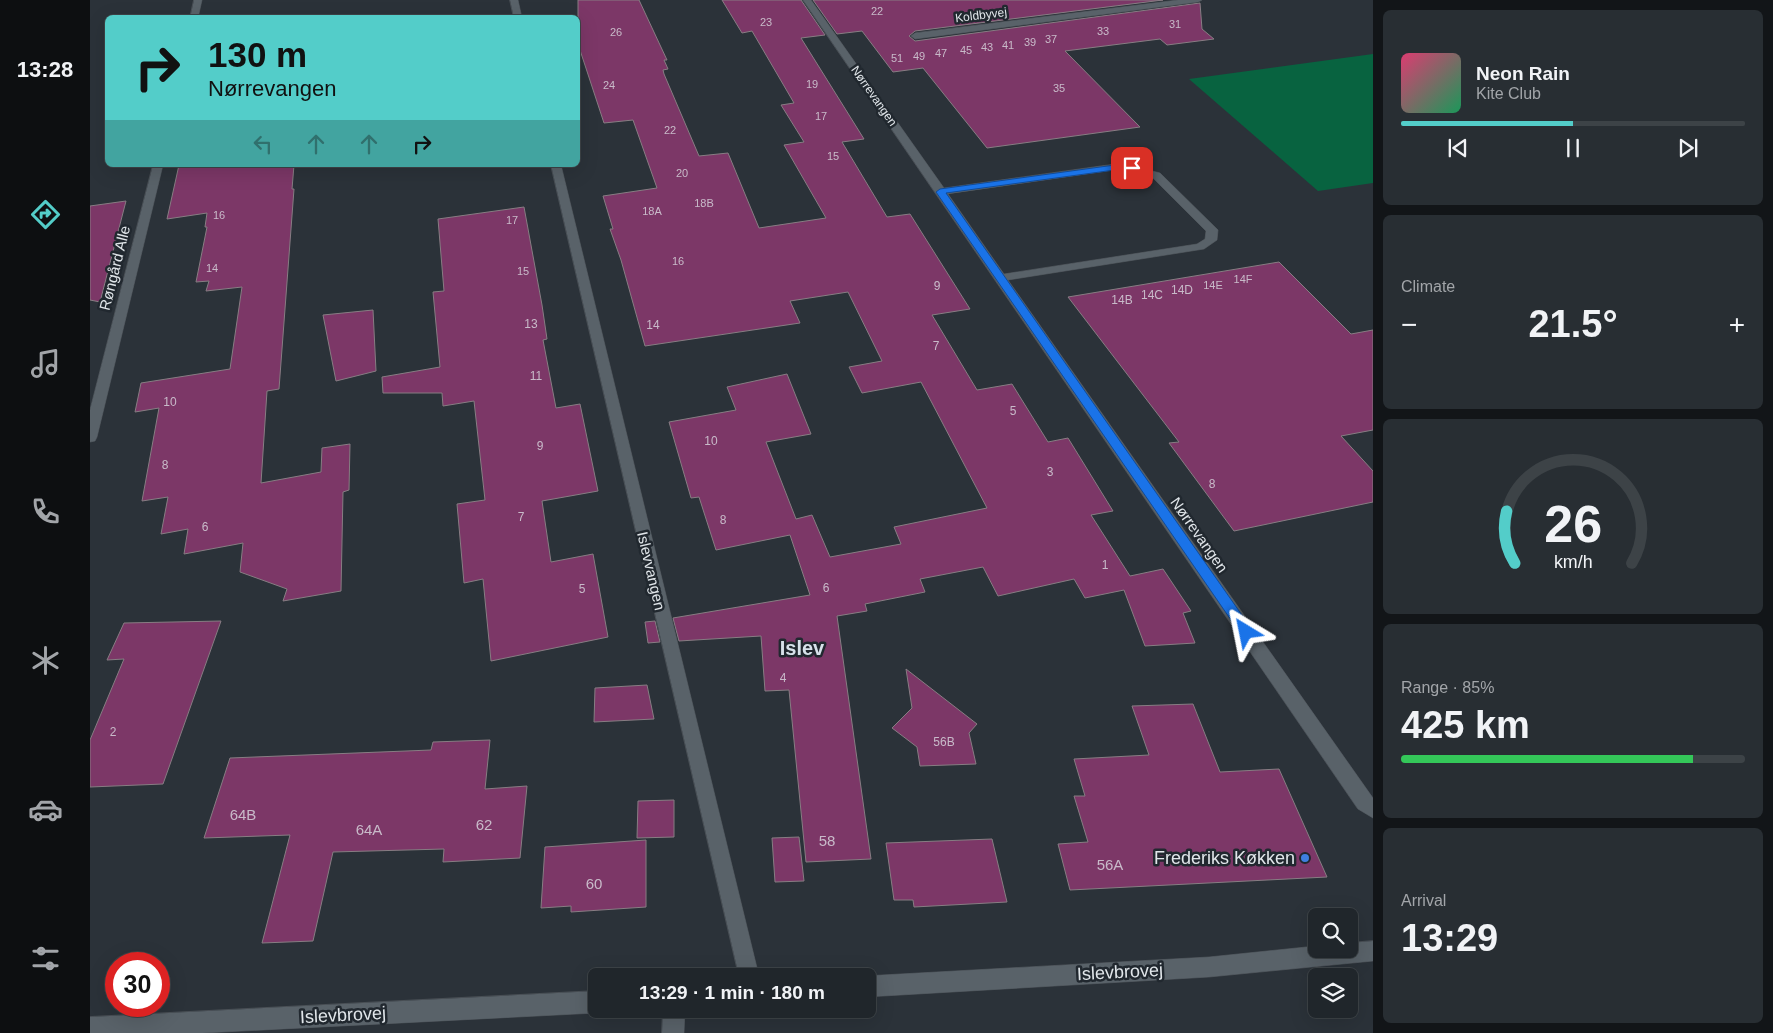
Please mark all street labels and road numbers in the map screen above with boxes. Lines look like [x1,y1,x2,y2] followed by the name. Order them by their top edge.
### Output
[954,5,1008,25] street label: Koldbyvej
[848,63,900,129] street label: Nørrevangen
[96,224,133,312] street label: Røngård Alle
[1167,494,1231,575] street label: Nørrevangen
[634,530,669,612] street label: Islevvangen
[1077,960,1163,984] street label: Islevbrovej
[300,1003,386,1027] street label: Islevbrovej

